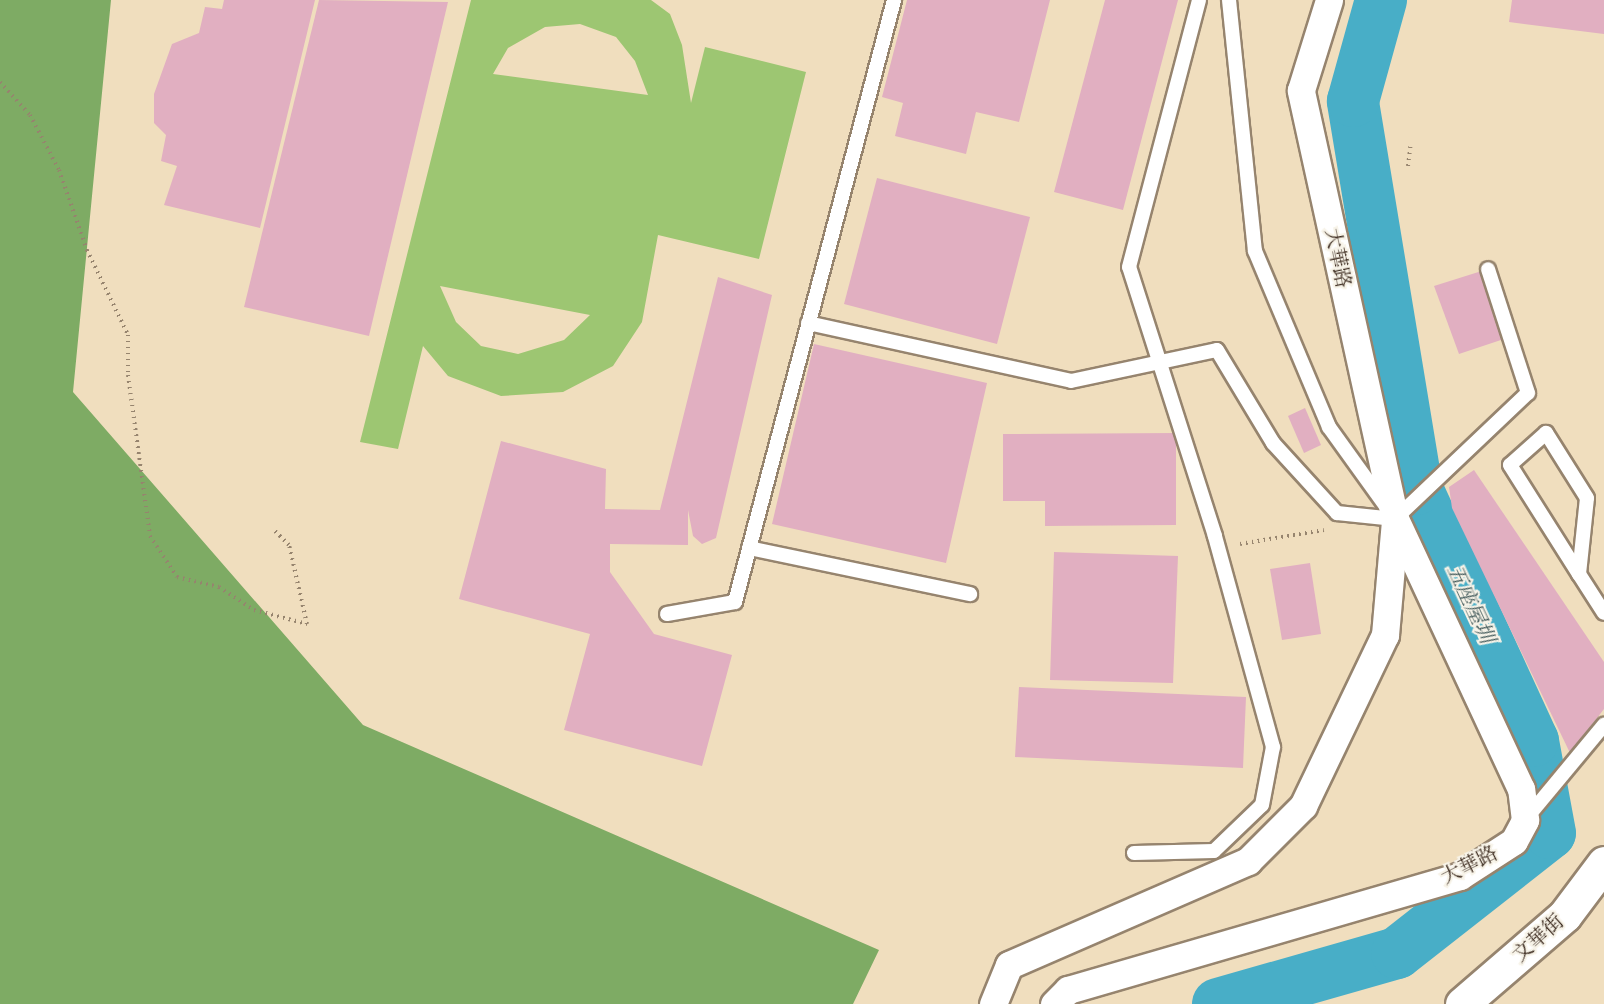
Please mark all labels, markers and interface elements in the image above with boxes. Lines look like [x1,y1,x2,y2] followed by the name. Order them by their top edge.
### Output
[1320,226,1356,290] street label: 大華路
[1441,561,1499,647] water label: 五座屋圳
[1437,841,1501,889] street label: 大華路
[1508,909,1568,967] street label: 文華街

